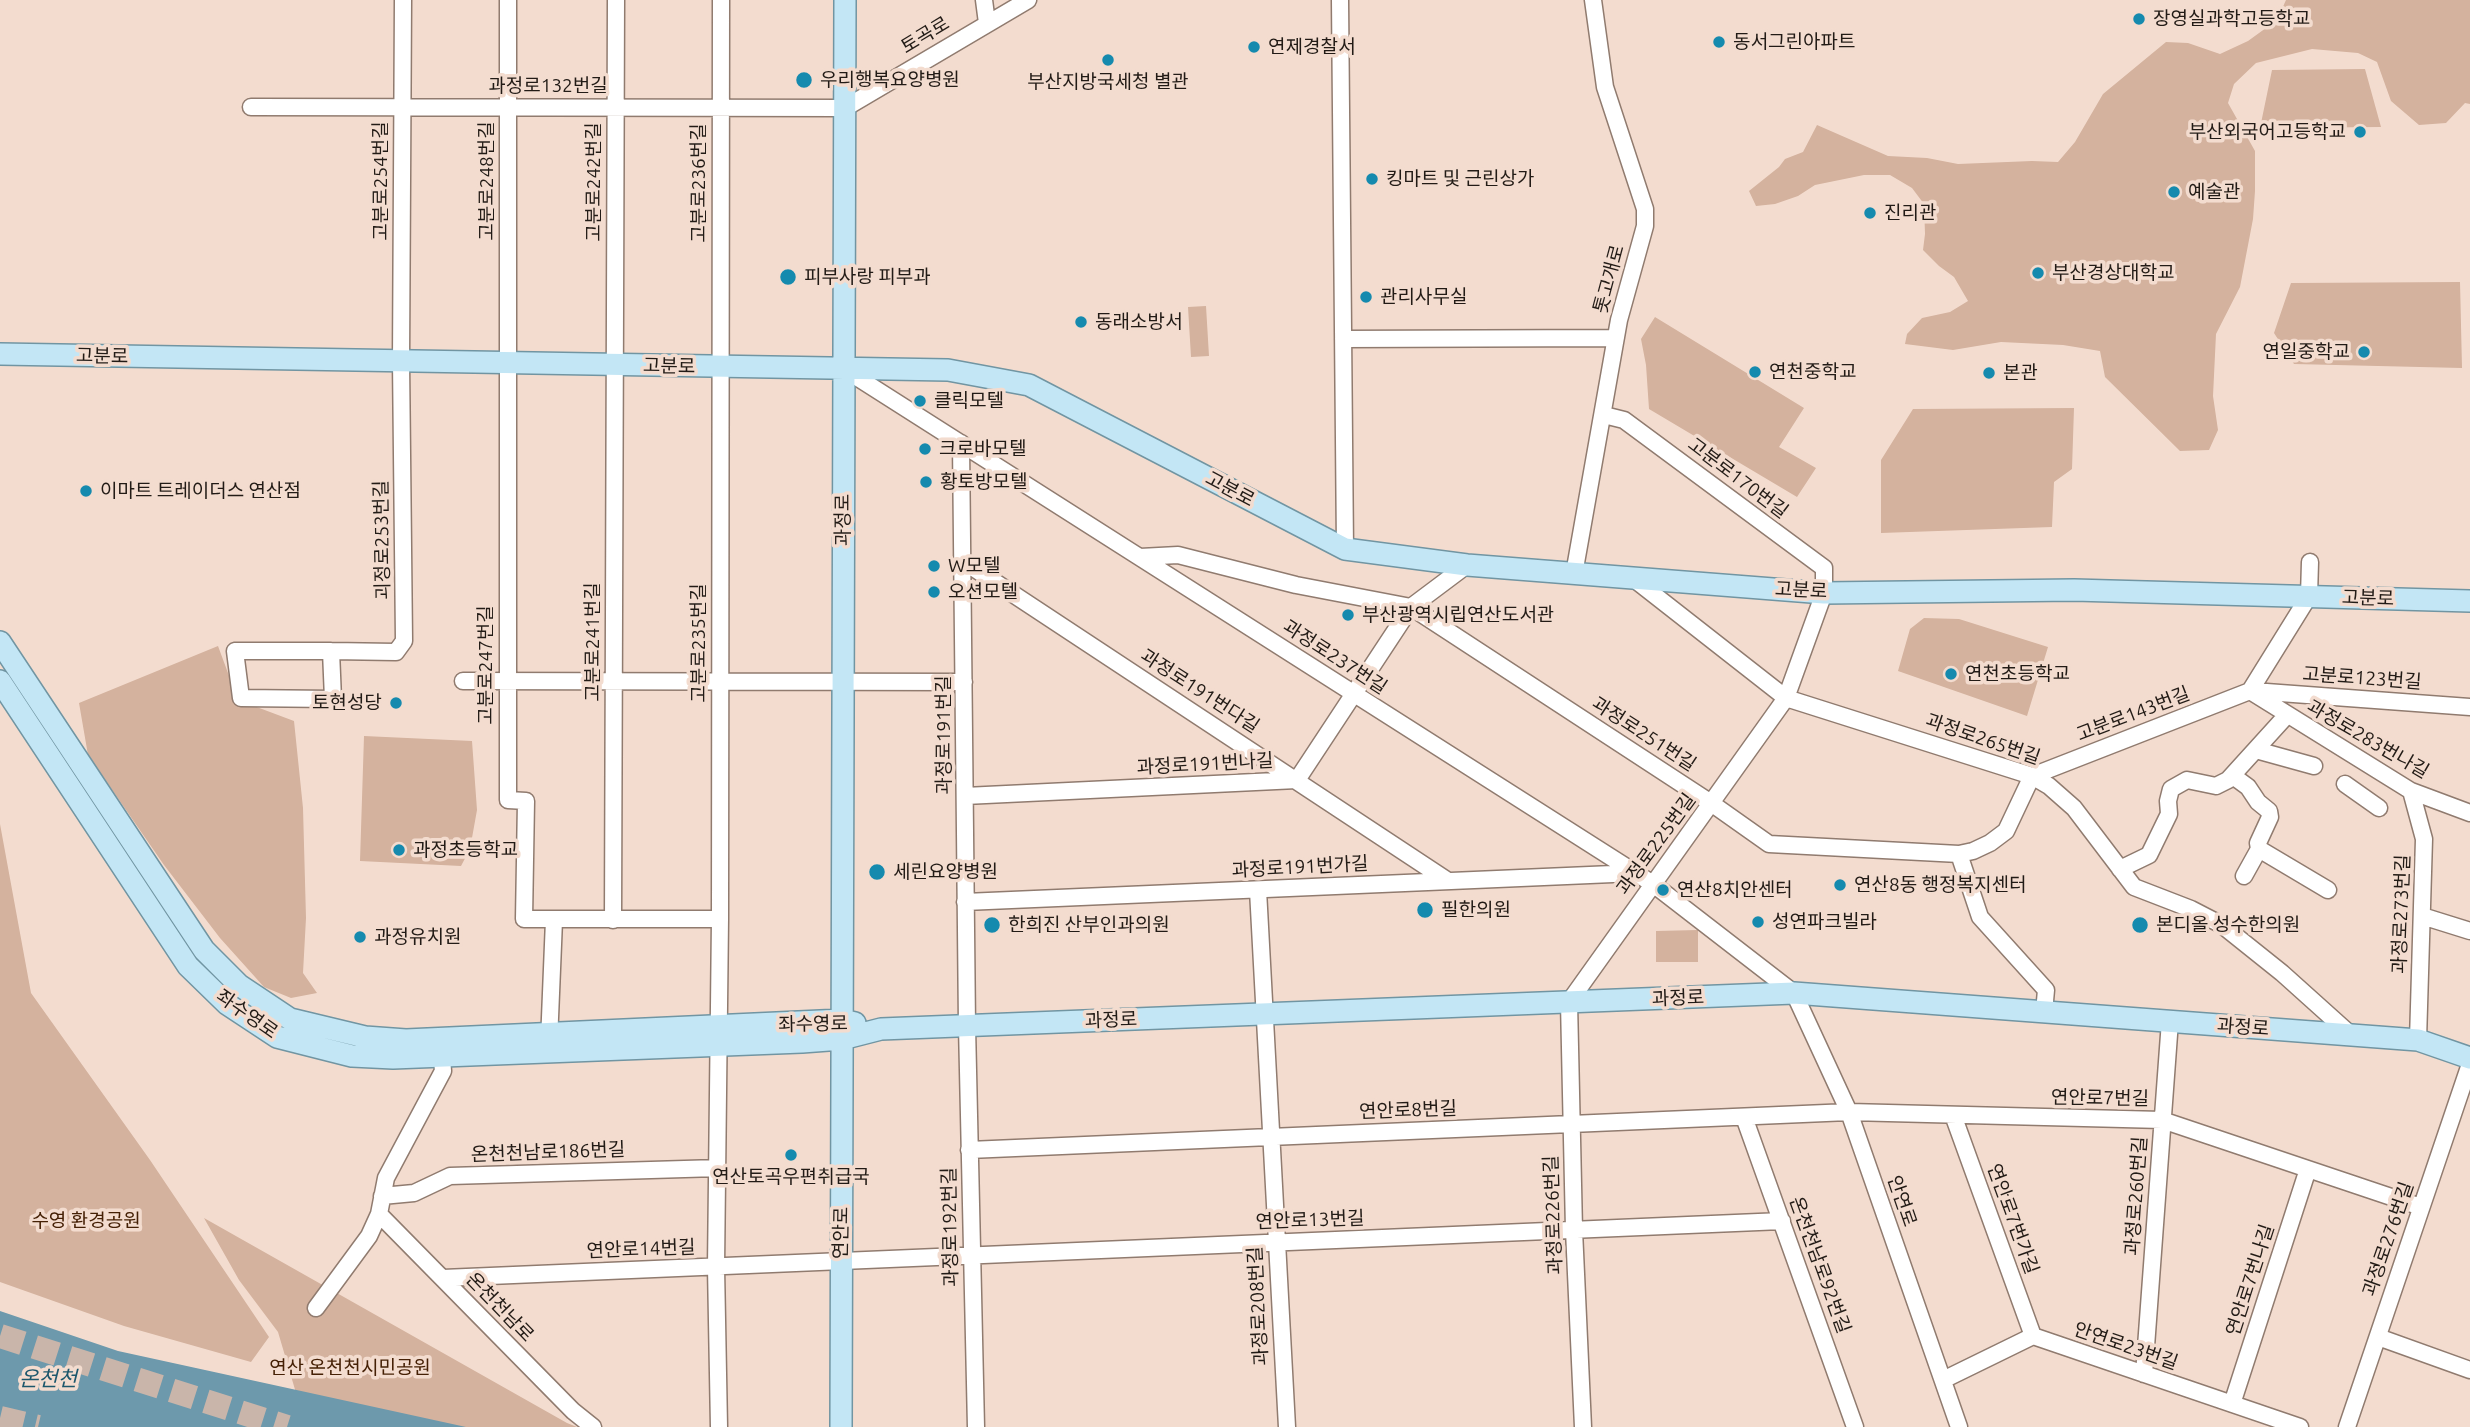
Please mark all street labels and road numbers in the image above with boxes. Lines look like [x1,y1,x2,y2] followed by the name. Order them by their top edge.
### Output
[897,12,953,58] street label: 토곡로
[488,75,608,97] street label: 과정로132번길
[370,121,392,241] street label: 고분로254번길
[476,121,498,241] street label: 고분로248번길
[583,122,605,242] street label: 고분로242번길
[688,123,710,243] street label: 고분로236번길
[1589,242,1629,316] street label: 톳고개로
[76,344,128,368] street label: 고분로
[643,354,695,378] street label: 고분로
[1683,433,1793,523] street label: 고분로170번길
[1201,467,1259,511] street label: 고분로
[370,480,394,600] street label: 괴정로253번길
[832,494,854,546] street label: 과정로
[1774,577,1828,603] street label: 고분로
[582,582,604,702] street label: 고분로241번길
[688,583,710,703] street label: 고분로235번길
[2341,586,2395,610] street label: 고분로
[475,605,497,725] street label: 고분로247번길
[1279,615,1391,699] street label: 과정로237번길
[1136,644,1264,738] street label: 과정로191번다길
[2302,662,2422,694] street label: 고분로123번길
[933,675,955,795] street label: 과정로191번길
[2073,682,2193,746] street label: 고분로143번길
[1588,692,1700,776] street label: 과정로251번길
[2303,695,2433,783] street label: 과정로283번나길
[1923,709,2043,769] street label: 과정로265번길
[1136,749,1274,779] street label: 과정로191번나길
[1612,789,1700,899] street label: 과정로225번길
[1231,852,1369,882] street label: 과정로191번가길
[2388,854,2414,974] street label: 과정로273번길
[212,985,282,1043] street label: 좌수영로
[1651,986,1705,1010] street label: 과정로
[1084,1008,1138,1032] street label: 과정로
[778,1012,848,1036] street label: 좌수영로
[2216,1014,2270,1040] street label: 과정로
[2051,1086,2149,1110] street label: 연안로7번길
[1359,1097,1457,1123] street label: 연안로8번길
[2120,1136,2152,1256] street label: 과정로260번길
[470,1138,626,1166] street label: 온천천남로186번길
[1540,1155,1566,1275] street label: 과정로226번길
[1983,1161,2043,1277] street label: 연안로7번가길
[938,1167,962,1287] street label: 과정로192번길
[1883,1172,1921,1230] street label: 안연로
[2358,1179,2418,1299] street label: 과정로276번길
[1785,1194,1855,1336] street label: 온천천남로92번길
[829,1207,853,1259] street label: 연안로
[1255,1207,1365,1233] street label: 연안로13번길
[2221,1222,2279,1338] street label: 연안로7번나길
[586,1236,696,1262] street label: 연안로14번길
[1243,1246,1273,1366] street label: 과정로208번길
[461,1268,539,1346] street label: 온천천남로
[2071,1318,2181,1374] street label: 안연로23번길

